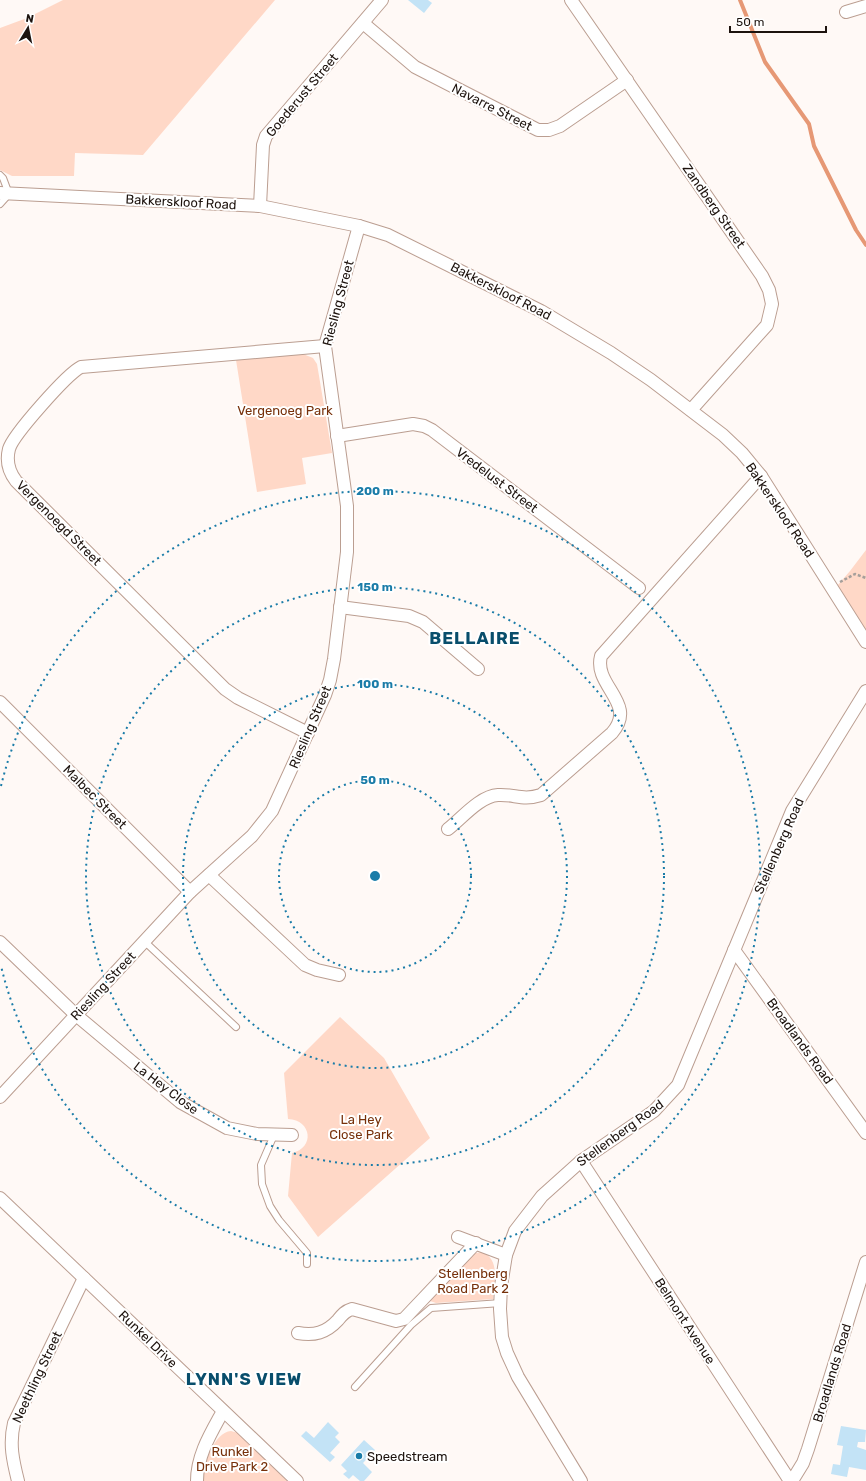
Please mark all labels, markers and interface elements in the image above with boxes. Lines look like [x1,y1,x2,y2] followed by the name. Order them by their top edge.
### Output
[8,8,48,48] north arrow
[730,8,826,34] scale bar
[25,12,35,26] text: N
[736,15,764,29] text: 50 m
[263,50,341,140] street label: Goederust Street
[449,80,535,134] street label: Navarre Street
[679,161,749,251] street label: Zandberg Street
[125,192,237,212] street label: Bakkerskloof Road
[319,258,358,348] street label: Riesling Street
[448,259,554,323] street label: Bakkerskloof Road
[237,403,333,419] park label: Vergenoeg Park
[453,444,541,516] street label: Vredelust Street
[743,460,817,560] street label: Bakkerskloof Road
[13,477,105,569] street label: Vergenoegd Street
[356,484,394,498] text: 200 m
[357,580,393,594] text: 150 m
[429,628,521,648] district label: BELLAIRE
[357,677,393,691] text: 100 m
[286,683,335,771] street label: Riesling Street
[60,762,130,832] street label: Malbec Street
[360,773,390,787] text: 50 m
[751,796,808,897] street label: Stellenberg Road
[368,869,382,883] centre of rings
[67,949,139,1024] street label: Riesling Street
[764,995,836,1087] street label: Broadlands Road
[131,1059,201,1117] street label: La Hey Close
[574,1097,667,1170] street label: Stellenberg Road
[329,1112,393,1142] park label: La Hey Close Park
[437,1266,509,1296] park label: Stellenberg Road Park 2
[652,1275,718,1367] street label: Belmont Avenue
[116,1307,180,1371] street label: Runkel Drive
[810,1322,854,1424] street label: Broadlands Road
[9,1329,66,1426] street label: Neethling Street
[186,1369,302,1389] district label: LYNN'S VIEW
[196,1444,268,1474] park label: Runkel Drive Park 2
[367,1449,448,1464] place label: Speedstream
[354,1451,364,1461] marker: Speedstream

